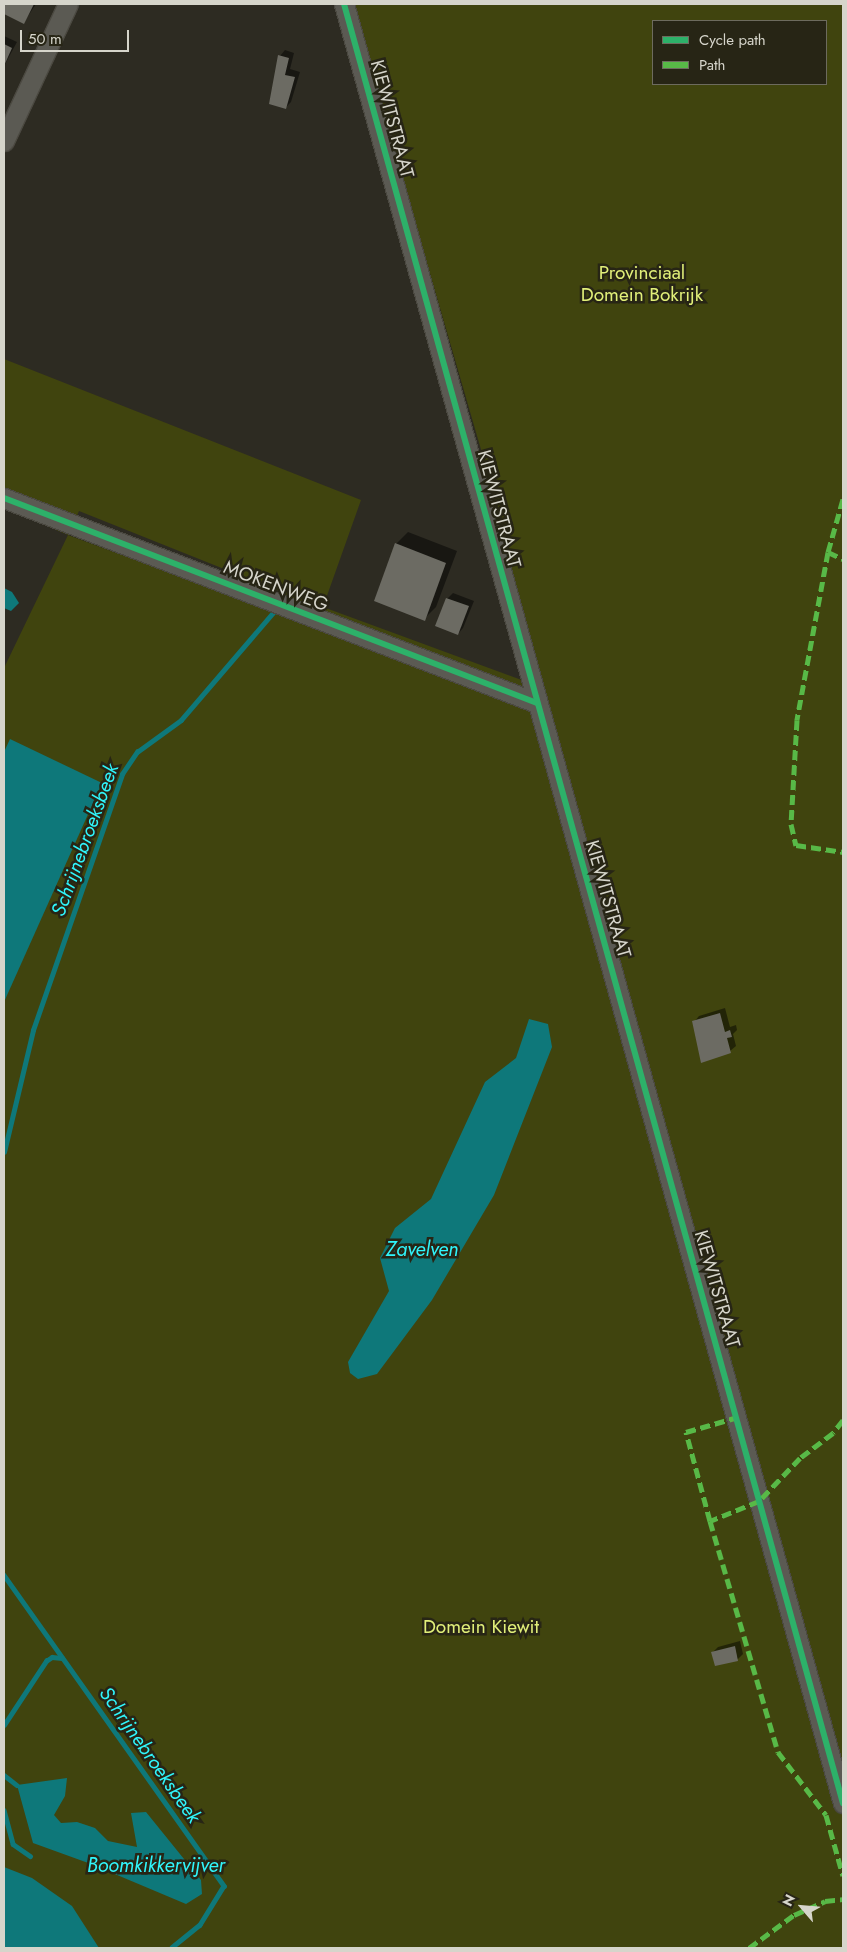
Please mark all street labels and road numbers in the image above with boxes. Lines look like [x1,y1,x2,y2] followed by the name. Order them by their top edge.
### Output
[365,58,419,180] street label: KIEWITSTRAAT
[472,448,526,570] street label: KIEWITSTRAAT
[220,556,332,616] street label: MOKENWEG
[580,838,636,960] street label: KIEWITSTRAAT
[689,1228,745,1350] street label: KIEWITSTRAAT

